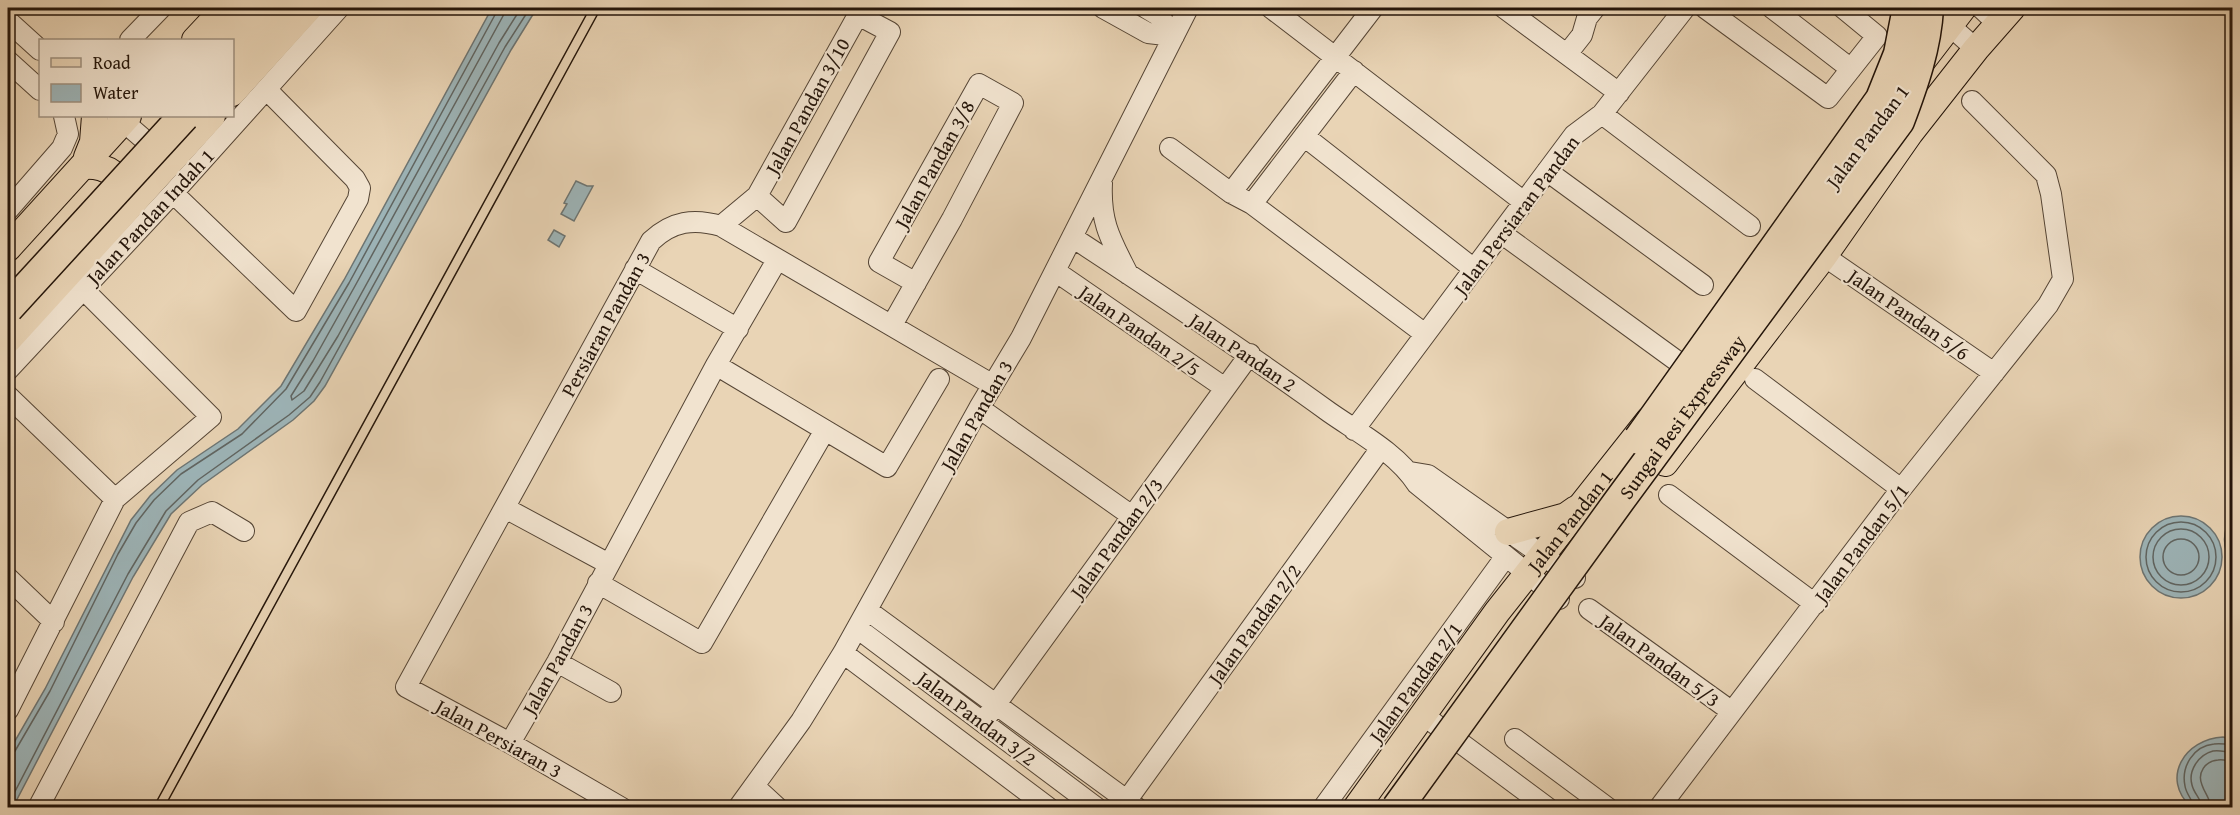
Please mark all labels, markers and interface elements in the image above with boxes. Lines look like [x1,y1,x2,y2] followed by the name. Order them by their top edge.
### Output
[756,33,857,182] street label: Jalan Pandan 3/10
[39,39,234,117] legend
[93,49,131,76] text: Road
[1817,78,1916,196] street label: Jalan Pandan 1
[93,79,139,106] text: Water
[885,95,981,236] street label: Jalan Pandan 3/8
[1444,129,1586,304] street label: Jalan Persiaran Pandan
[77,142,221,293] street label: Jalan Pandan Indah 1
[553,246,657,402] street label: Persiaran Pandan 3
[1840,260,1976,367] street label: Jalan Pandan 5/6
[1071,276,1207,383] street label: Jalan Pandan 2/5
[1181,304,1302,398] street label: Jalan Pandan 2
[1611,328,1752,505] street label: Sungai Besi Expressway
[931,354,1019,478] street label: Jalan Pandan 3
[1518,463,1619,580] street label: Jalan Pandan 1
[1061,472,1170,607] street label: Jalan Pandan 2/3
[1805,477,1915,611] street label: Jalan Pandan 5/1
[1199,558,1308,693] street label: Jalan Pandan 2/2
[513,598,600,723] street label: Jalan Pandan 3
[1591,605,1726,714] street label: Jalan Pandan 5/3
[1360,616,1469,751] street label: Jalan Pandan 2/1
[909,662,1043,772] street label: Jalan Pandan 3/2
[428,690,568,785] street label: Jalan Persiaran 3

